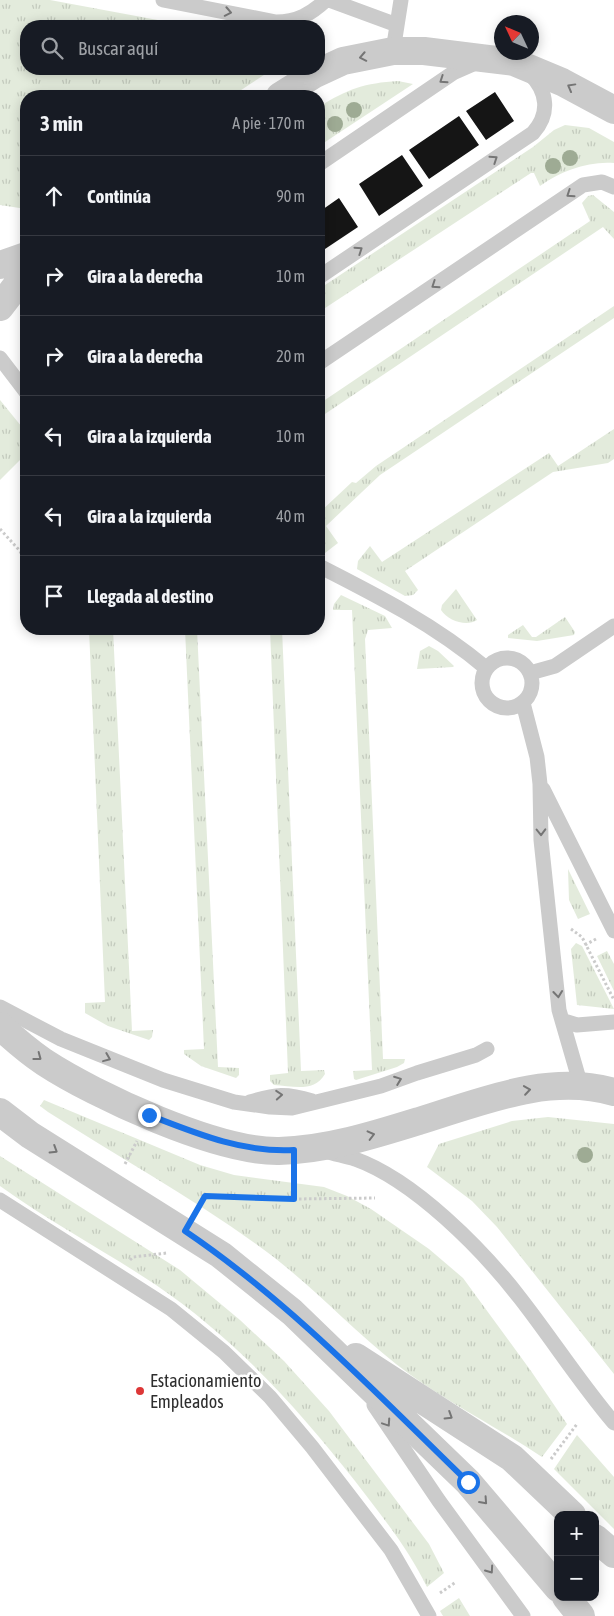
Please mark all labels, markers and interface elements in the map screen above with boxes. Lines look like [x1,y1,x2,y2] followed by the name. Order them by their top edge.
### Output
[224,7,233,17] one-way arrow
[494,15,539,60] north arrow
[20,20,325,75] search box
[38,34,66,62] icon: search
[78,37,158,59] text: Buscar aquí
[358,52,367,62] one-way arrow
[439,74,449,83] one-way arrow
[568,83,577,93] one-way arrow
[40,111,83,135] text: 3 min
[232,114,305,132] text: A pie · 170 m
[489,156,498,165] one-way arrow
[40,182,68,210] icon: ahead
[87,185,151,207] text: Continúa
[276,187,305,205] text: 90 m
[566,188,575,197] one-way arrow
[354,246,363,256] one-way arrow
[40,262,68,290] icon: right
[87,265,203,287] text: Gira a la derecha
[276,267,305,285] text: 10 m
[431,279,440,288] one-way arrow
[40,342,68,370] icon: right
[87,345,203,367] text: Gira a la derecha
[276,347,305,365] text: 20 m
[40,422,68,450] icon: left
[87,425,212,447] text: Gira a la izquierda
[276,427,305,445] text: 10 m
[40,502,68,530] icon: left
[87,505,212,527] text: Gira a la izquierda
[276,507,305,525] text: 40 m
[40,582,68,610] icon: arrive
[87,585,214,607] text: Llegada al destino
[536,829,546,837] one-way arrow
[552,990,563,998] one-way arrow
[32,1051,42,1060] one-way arrow
[102,1052,111,1062] one-way arrow
[393,1076,402,1086] one-way arrow
[522,1086,531,1096] one-way arrow
[275,1090,283,1101] one-way arrow
[138,1104,161,1127] route end
[366,1130,375,1141] one-way arrow
[49,1144,58,1153] one-way arrow
[150,1370,261,1412] place label: Estacionamiento Empleados
[134,1385,146,1397] marker: Estacionamiento Empleados
[443,1410,452,1420] one-way arrow
[381,1418,390,1427] one-way arrow
[457,1471,480,1494] route start
[478,1495,487,1504] one-way arrow
[554,1511,599,1601] map controls
[554,1511,599,1556] button: +
[554,1556,599,1601] button: −
[484,1565,493,1574] one-way arrow

